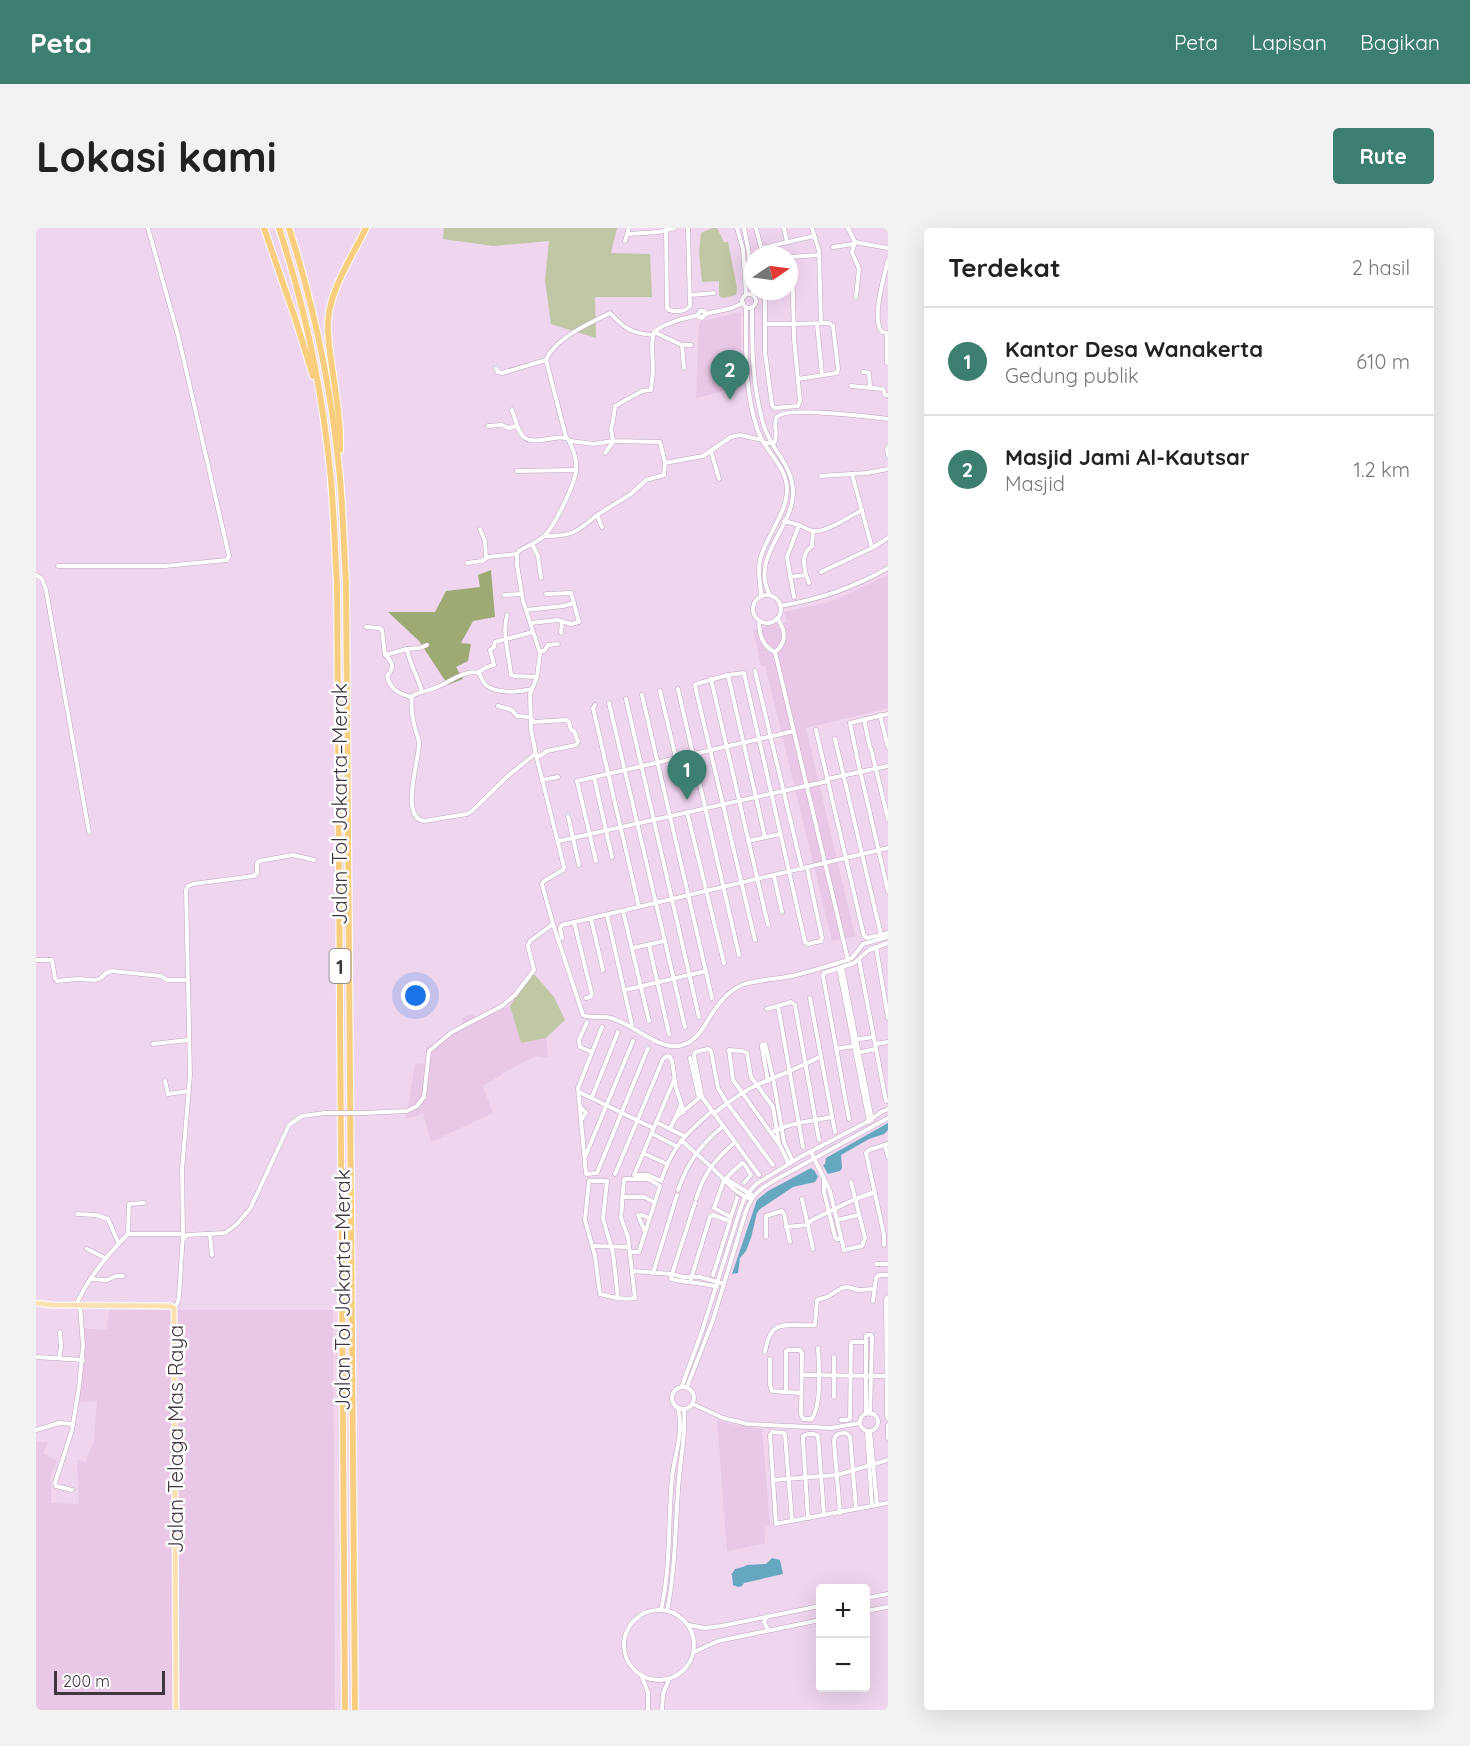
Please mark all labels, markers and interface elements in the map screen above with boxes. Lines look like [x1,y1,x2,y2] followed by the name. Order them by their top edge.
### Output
[30,25,92,60] text: Peta
[1174,29,1218,55] text: Peta
[1251,29,1327,55] text: Lapisan
[1360,29,1440,55] text: Bagikan
[1333,128,1434,184] button: Rute
[36,130,277,183] text: Lokasi kami
[744,246,798,300] north arrow
[948,251,1061,284] text: Terdekat
[1352,255,1410,280] text: 2 hasil
[1005,335,1263,363] text: Kantor Desa Wanakerta
[964,349,971,374] text: 1
[1356,349,1410,374] text: 610 m
[710,350,750,400] pin: 2
[1005,363,1139,388] text: Gedung publik
[1005,443,1249,471] text: Masjid Jami Al-Kautsar
[962,457,973,482] text: 2
[1354,457,1410,482] text: 1.2 km
[1005,471,1065,496] text: Masjid
[326,683,352,925] street label: Jalan Tol Jakarta–Merak
[668,750,706,800] pin: 1
[330,949,350,983] road number: 1
[401,981,430,1010] your location
[329,1169,355,1411] street label: Jalan Tol Jakarta–Merak
[162,1325,188,1553] street label: Jalan Telaga Mas Raya
[816,1584,870,1692] map controls
[816,1584,870,1638] button: +
[816,1638,870,1692] button: −
[54,1668,165,1696] scale bar
[63,1671,110,1691] text: 200 m

